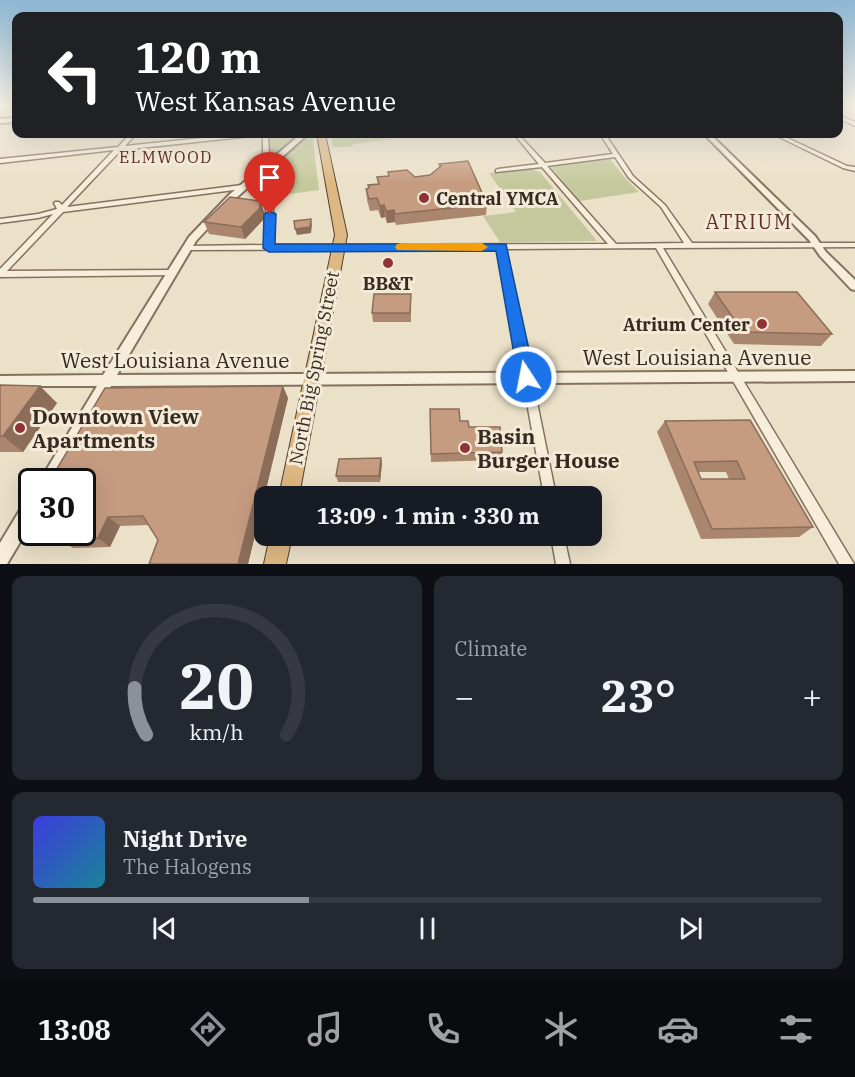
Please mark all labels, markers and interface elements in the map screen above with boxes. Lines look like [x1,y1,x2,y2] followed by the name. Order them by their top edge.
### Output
[135,30,261,85] text: 120 m
[36,36,114,114] icon: left
[135,83,396,118] text: West Kansas Avenue
[119,147,213,167] district label: ELMWOOD
[244,152,295,214] pin
[253,161,286,194] icon: arrive
[436,187,559,210] place label: Central YMCA
[417,191,431,205] marker: Central YMCA
[705,208,793,235] district label: ATRIUM
[381,256,395,270] marker: BB&T
[284,269,344,467] street label: North Big Spring Street
[363,272,413,295] place label: BB&T
[623,313,750,336] place label: Atrium Center
[755,317,769,331] marker: Atrium Center
[583,343,811,371] street label: West Louisiana Avenue
[494,345,558,409] position arrow
[61,346,289,374] street label: West Louisiana Avenue
[32,402,199,454] place label: Downtown View Apartments
[13,421,27,435] marker: Downtown View Apartments
[477,422,620,474] place label: Basin Burger House
[458,441,472,455] marker: Basin Burger House
[18,468,96,546] speed limit sign: 30
[316,501,540,530] text: 13:09 · 1 min · 330 m
[455,635,527,662] text: Climate
[179,645,254,726] text: 20
[601,666,676,724] text: 23°
[455,675,474,718] text: −
[802,675,822,718] text: +
[190,718,244,746] text: km/h
[123,824,248,853] text: Night Drive
[123,853,252,880] text: The Halogens
[148,912,181,945] icon: previous
[411,912,444,945] icon: pause
[674,912,707,945] icon: next
[187,1008,229,1050] icon: directions
[304,1008,346,1050] icon: music
[422,1008,464,1050] icon: phone
[540,1008,582,1050] icon: climate
[657,1008,699,1050] icon: car
[775,1008,817,1050] icon: filters
[38,1012,111,1047] text: 13:08

